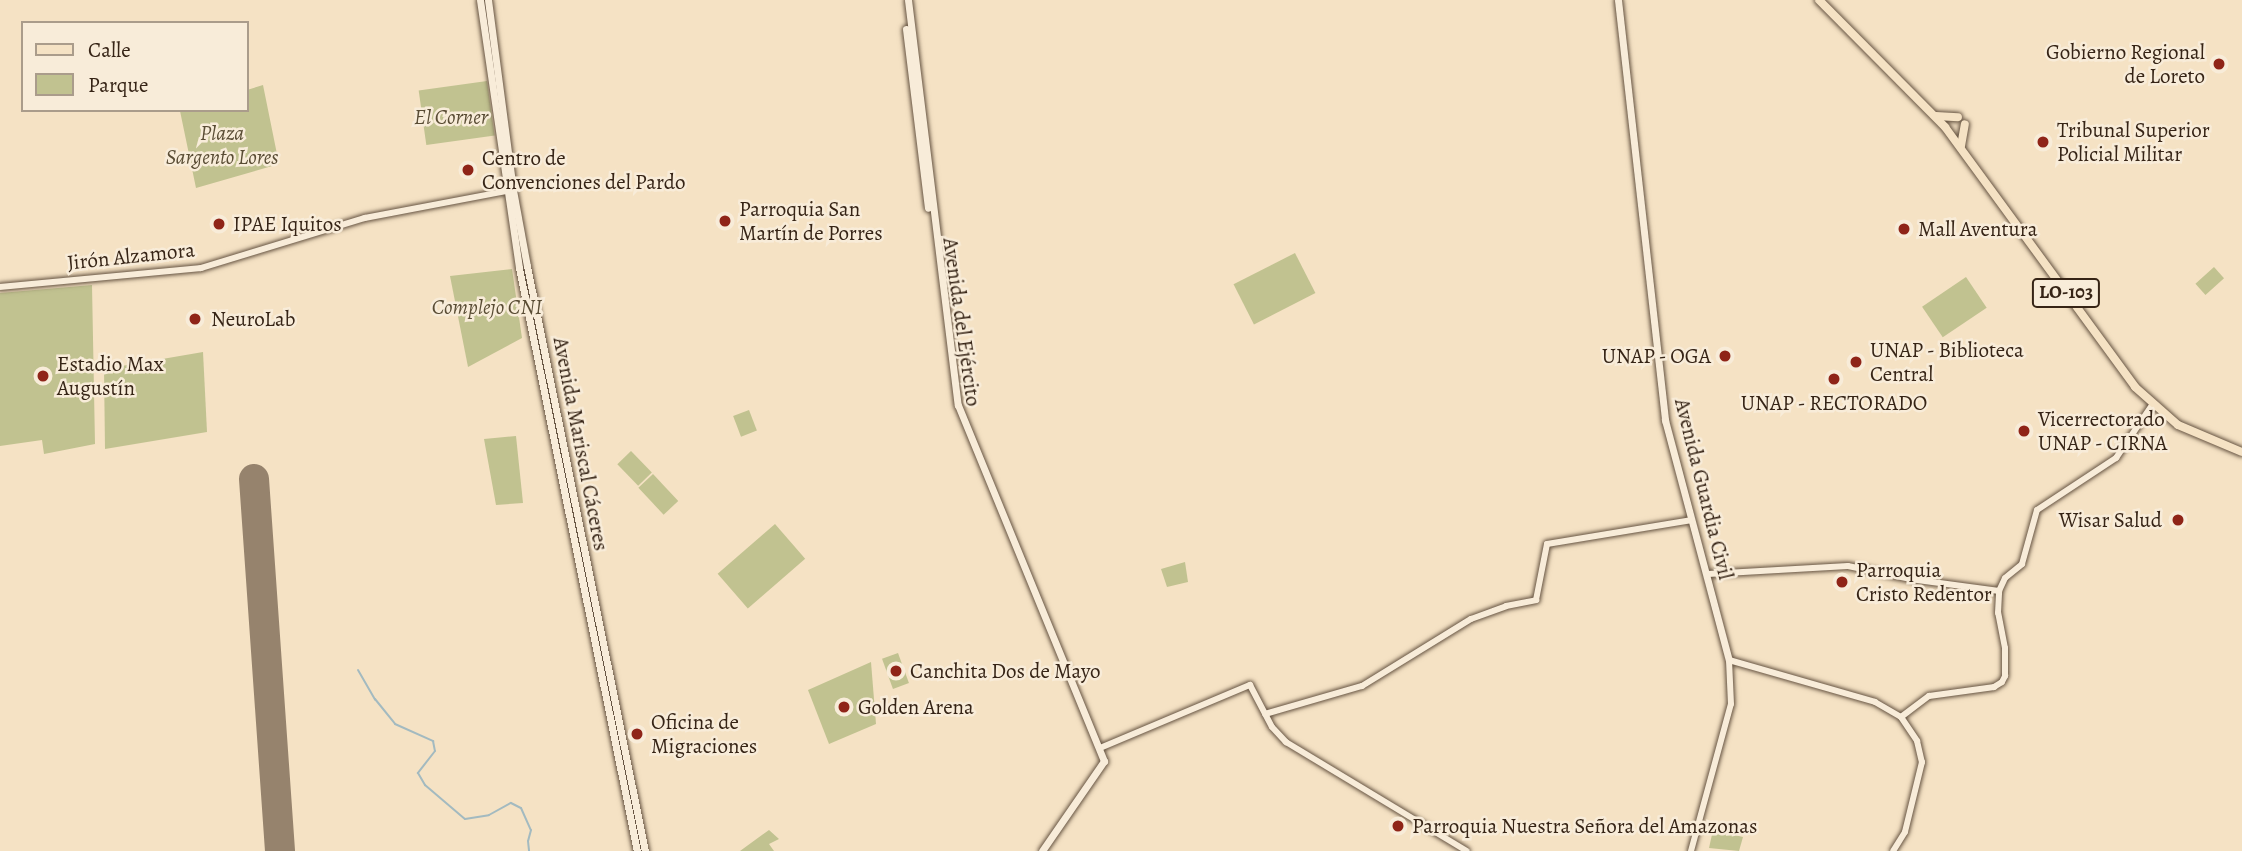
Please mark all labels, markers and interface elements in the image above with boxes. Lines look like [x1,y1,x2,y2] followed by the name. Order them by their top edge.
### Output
[21,21,248,112] legend
[88,36,131,64] text: Calle
[2046,39,2205,89] place label: Gobierno Regional de Loreto
[2211,56,2227,72] marker: Gobierno Regional de Loreto
[88,71,148,99] text: Parque
[414,104,488,130] park label: El Corner
[2057,117,2210,167] place label: Tribunal Superior Policial Militar
[166,120,278,170] park label: Plaza Sargento Lores
[2035,134,2051,150] marker: Tribunal Superior Policial Militar
[482,145,685,195] place label: Centro de Convenciones del Pardo
[460,162,476,178] marker: Centro de Convenciones del Pardo
[739,196,883,246] place label: Parroquia San Martín de Porres
[233,211,342,237] place label: IPAE Iquitos
[717,213,733,229] marker: Parroquia San Martín de Porres
[211,216,227,232] marker: IPAE Iquitos
[1918,216,2037,242] place label: Mall Aventura
[1896,221,1912,237] marker: Mall Aventura
[938,236,986,408] street label: Avenida del Ejército
[66,237,196,275] street label: Jirón Alzamora
[2031,278,2101,308] road number: LO-103
[432,294,542,320] park label: Complejo CNI
[211,306,295,332] place label: NeuroLab
[185,309,205,329] marker: NeuroLab
[548,335,614,553] street label: Avenida Mariscal Cáceres
[1870,337,2025,387] place label: UNAP - Biblioteca Central
[1601,343,1711,369] place label: UNAP - OGA
[1717,348,1733,364] marker: UNAP - OGA
[57,351,164,401] place label: Estadio Max Augustín
[1848,354,1864,370] marker: UNAP - Biblioteca Central
[35,368,51,384] marker: Estadio Max Augustín
[1826,371,1842,387] marker: UNAP - RECTORADO
[1740,390,1928,416] place label: UNAP - RECTORADO
[1669,396,1739,582] street label: Avenida Guardia Civil
[2038,406,2168,456] place label: Vicerrectorado UNAP - CIRNA
[2016,423,2032,439] marker: Vicerrectorado UNAP - CIRNA
[2059,507,2162,533] place label: Wisar Salud
[2168,510,2188,530] marker: Wisar Salud
[1856,557,1992,607] place label: Parroquia Cristo Redentor
[1834,574,1850,590] marker: Parroquia Cristo Redentor
[910,658,1100,684] place label: Canchita Dos de Mayo
[888,663,904,679] marker: Canchita Dos de Mayo
[858,694,974,720] place label: Golden Arena
[836,699,852,715] marker: Golden Arena
[651,709,757,759] place label: Oficina de Migraciones
[629,726,645,742] marker: Oficina de Migraciones
[1412,813,1757,839] place label: Parroquia Nuestra Señora del Amazonas
[1390,818,1406,834] marker: Parroquia Nuestra Señora del Amazonas

